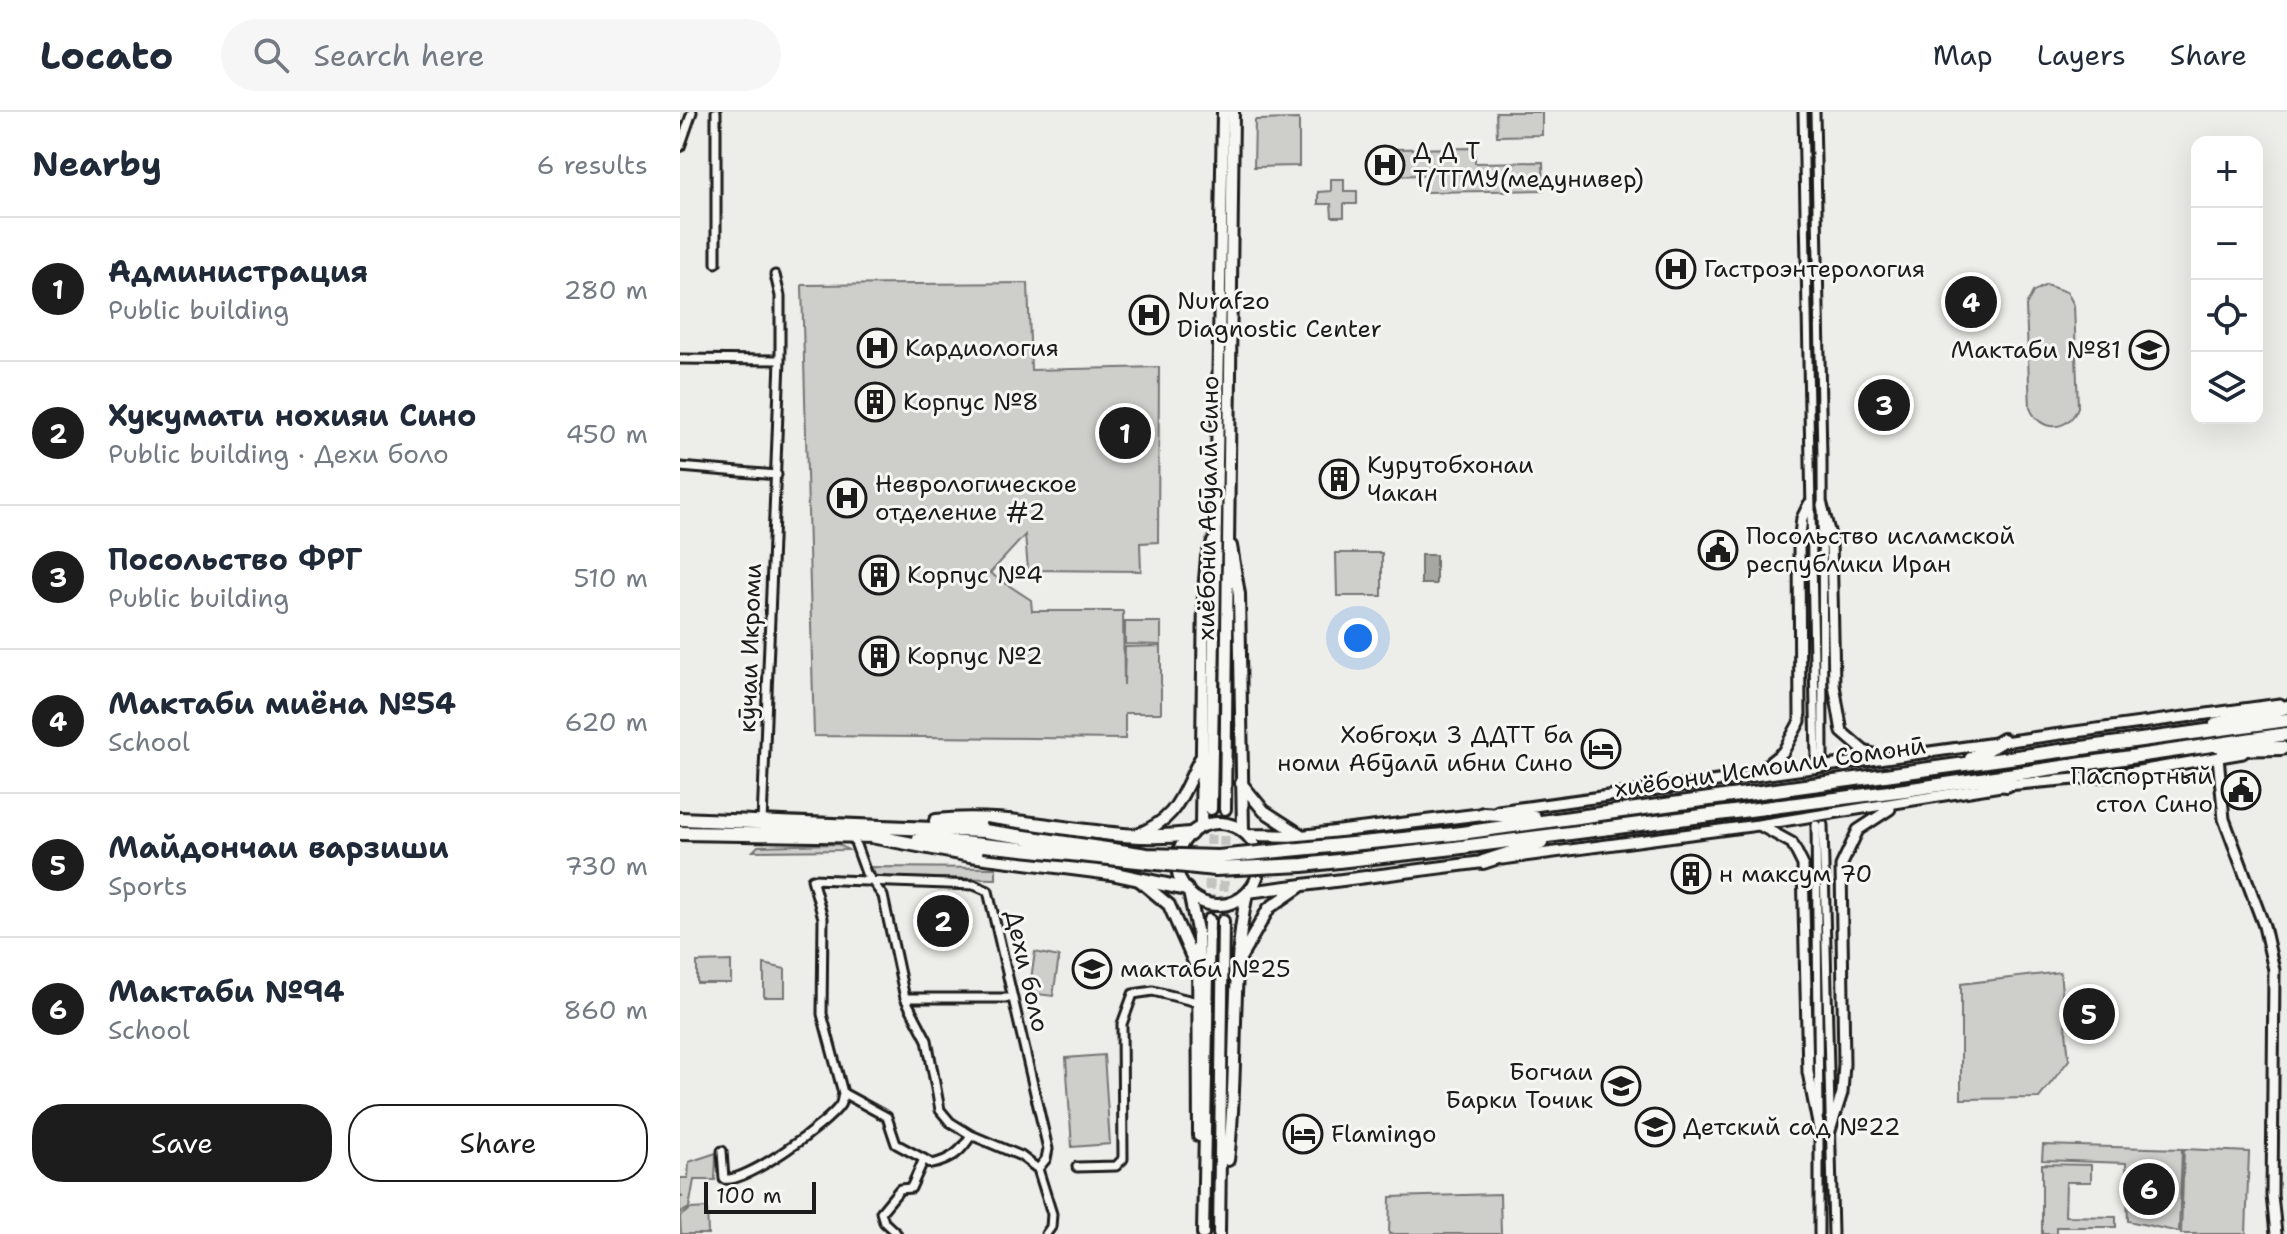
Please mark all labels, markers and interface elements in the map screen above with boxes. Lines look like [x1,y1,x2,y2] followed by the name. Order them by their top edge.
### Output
[221,19,781,91] search box
[40,30,173,81] text: Locato
[249,33,293,77] icon: search
[313,35,485,76] text: Search here
[1933,36,1993,74] text: Map
[2037,36,2126,74] text: Layers
[2170,36,2247,74] text: Share
[1413,135,1644,195] place label: Д Д Т Т/ТГМУ(медунивер)
[2191,136,2263,424] map controls
[2191,136,2263,208] button: +
[32,141,162,187] text: Nearby
[1364,144,1406,186] hospital icon: Д Д Т Т/ТГМУ(медунивер)
[536,147,648,182] text: 6 results
[2191,208,2263,280] button: −
[1655,248,1697,290] hospital icon: Гастроэнтерология
[108,251,368,292] text: Администрация
[1704,253,1925,285] place label: Гастроэнтерология
[52,272,64,307] text: 1
[563,272,648,307] text: 280 m
[1945,272,1997,332] pin: 4
[2191,280,2263,352] button: locate
[1177,285,1382,345] place label: Nurafzo Diagnostic Center
[108,292,289,327] text: Public building
[1128,294,1170,336] hospital icon: Nurafzo Diagnostic Center
[856,327,898,369] hospital icon: Кардиология
[2128,329,2170,371] school or university icon: Мактаби №81
[905,332,1059,364] place label: Кардиология
[1951,334,2121,366] place label: Мактаби №81
[2191,352,2263,424] button: layers
[1190,375,1226,641] street label: хиёбони Абӯалӣ Сино
[1858,375,1910,435] pin: 3
[854,381,896,423] building icon: Корпус №8
[903,386,1039,418] place label: Корпус №8
[108,395,477,436] text: Хукумати нохияи Сино
[1099,403,1151,463] pin: 1
[49,416,67,451] text: 2
[565,416,648,451] text: 450 m
[108,436,449,471] text: Public building · Дехи боло
[1367,449,1534,509] place label: Курутобхонаи Чакан
[1318,458,1360,500] building icon: Курутобхонаи Чакан
[875,468,1077,528] place label: Неврологическое отделение #2
[826,477,868,519] hospital icon: Неврологическое отделение #2
[1746,520,2015,580] place label: Посольство исламской республики Иран
[1697,529,1739,571] public building icon: Посольство исламской республики Иран
[108,539,362,580] text: Посольство ФРГ
[858,554,900,596] building icon: Корпус №4
[907,559,1043,591] place label: Корпус №4
[49,560,67,595] text: 3
[574,560,648,595] text: 510 m
[731,563,769,733] street label: кӯчаи Икроми
[108,580,289,615] text: Public building
[1338,618,1378,658] your location
[858,635,900,677] building icon: Корпус №2
[907,640,1043,672] place label: Корпус №2
[108,683,456,724] text: Мактаби миёна №54
[49,704,67,739] text: 4
[565,704,648,739] text: 620 m
[1277,719,1573,779] place label: Хобгоҳи 3 ДДТТ ба номи Абӯалӣ ибни Сино
[108,724,190,759] text: School
[1580,728,1622,770] hotel icon: Хобгоҳи 3 ДДТТ ба номи Абӯалӣ ибни Сино
[1612,729,1928,805] street label: хиёбони Исмоили Сомонӣ
[2070,760,2213,820] place label: Паспортный стол Сино
[2220,769,2262,811] public building icon: Паспортный стол Сино
[108,827,449,868] text: Майдончаи варзиши
[50,848,66,883] text: 5
[564,848,648,883] text: 730 m
[1670,853,1712,895] building icon: н максум 70
[1719,858,1872,890] place label: н максум 70
[108,868,188,903] text: Sports
[917,891,969,951] pin: 2
[997,907,1057,1035] street label: Дехи боло
[1071,948,1113,990] school or university icon: мактаби №25
[1120,953,1291,985] place label: мактаби №25
[108,971,345,1012] text: Мактаби №94
[2063,984,2115,1044] pin: 5
[49,992,67,1027] text: 6
[564,992,648,1027] text: 860 m
[108,1012,190,1047] text: School
[1445,1056,1593,1116] place label: Богчаи Барки Точик
[1600,1065,1642,1107] school or university icon: Богчаи Барки Точик
[32,1104,332,1182] button: Save
[348,1104,648,1182] button: Share
[1634,1106,1676,1148] school or university icon: Детский сад №22
[1683,1111,1900,1143] place label: Детский сад №22
[1282,1113,1324,1155] hotel icon: Flamingo
[1331,1118,1437,1150] place label: Flamingo
[2123,1159,2175,1219] pin: 6
[704,1178,816,1214] scale bar
[716,1181,782,1210] text: 100 m

